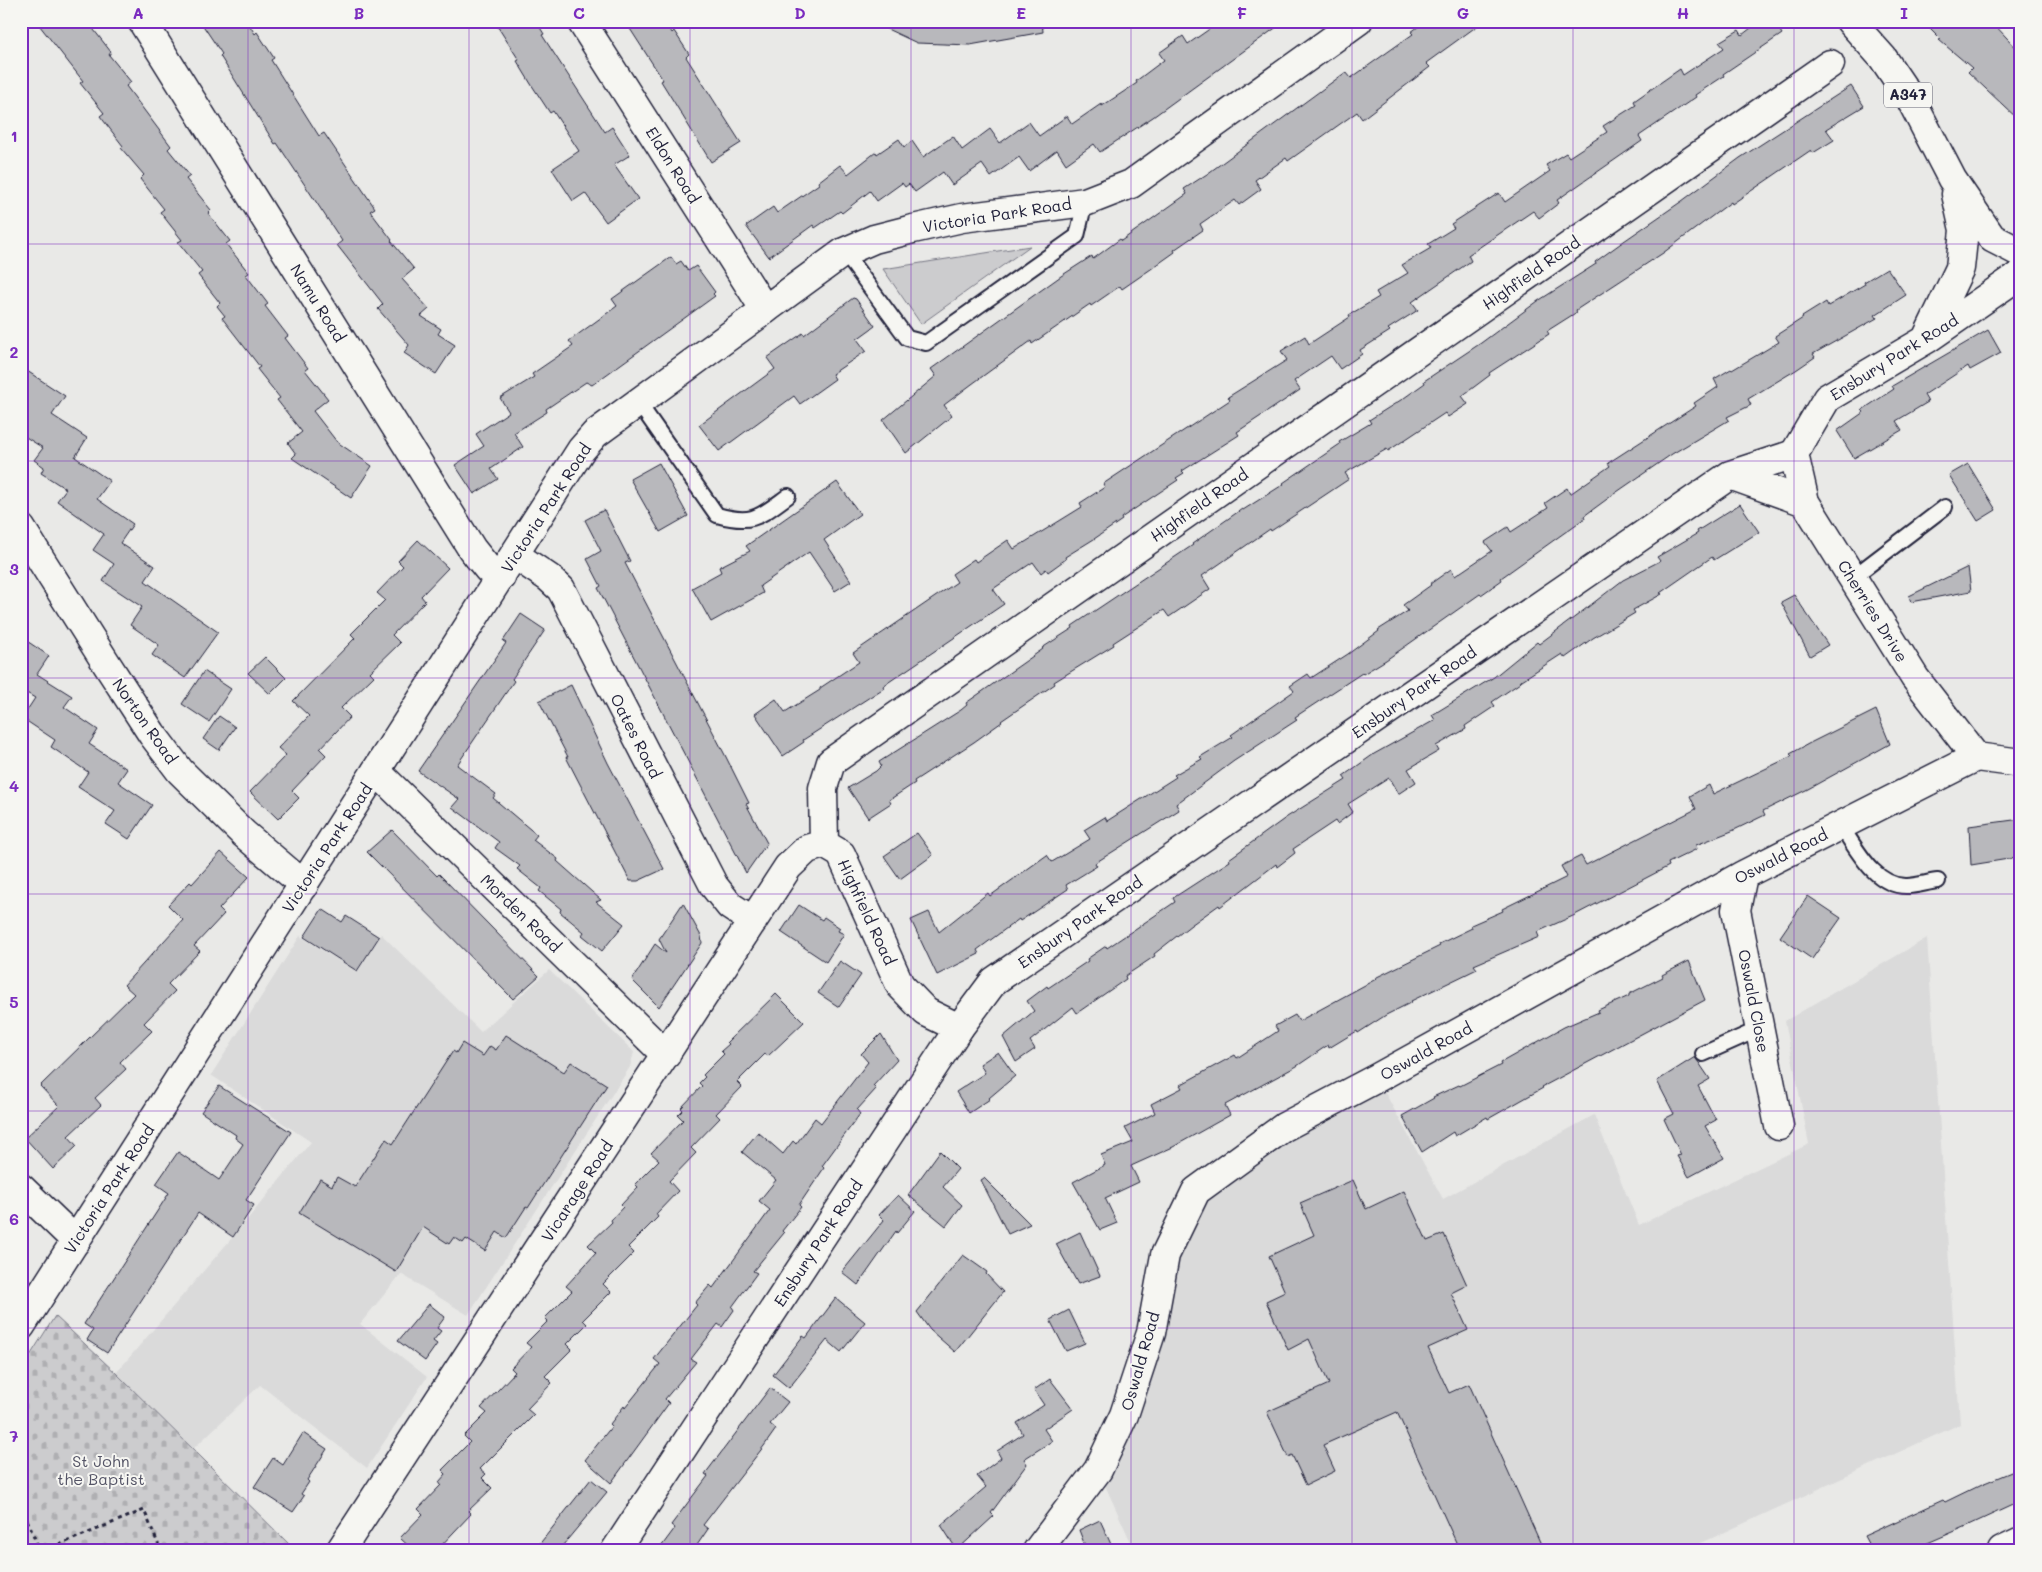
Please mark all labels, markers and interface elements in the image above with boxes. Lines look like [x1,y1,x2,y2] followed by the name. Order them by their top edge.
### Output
[132,2,144,23] text: A
[354,2,364,23] text: B
[573,2,585,23] text: C
[794,2,806,23] text: D
[1016,2,1026,23] text: E
[1237,2,1247,23] text: F
[1457,2,1469,23] text: G
[1677,2,1689,23] text: H
[1900,2,1908,23] text: I
[1884,82,1932,108] road number: A347
[642,122,705,207] street label: Eldon Road
[10,125,18,146] text: 1
[921,192,1073,237] street label: Victoria Park Road
[1478,231,1584,314] street label: Highfield Road
[286,260,351,346] street label: Namu Road
[1826,309,1962,405] street label: Ensbury Park Road
[10,341,19,362] text: 2
[496,439,595,577] street label: Victoria Park Road
[1146,463,1252,546] street label: Highfield Road
[1834,556,1913,666] street label: Cherries Drive
[9,558,19,579] text: 3
[1347,641,1480,742] street label: Ensbury Park Road
[108,674,183,768] street label: Norton Road
[606,690,667,782] street label: Oates Road
[9,775,19,796] text: 4
[277,779,376,917] street label: Victoria Park Road
[1731,823,1831,888] street label: Oswald Road
[834,855,901,968] street label: Highfield Road
[477,869,566,956] street label: Morden Road
[1013,871,1146,972] street label: Ensbury Park Road
[1734,947,1775,1054] street label: Oswald Close
[9,991,19,1012] text: 5
[1376,1017,1475,1084] street label: Oswald Road
[59,1120,158,1258] street label: Victoria Park Road
[536,1136,617,1245] street label: Vicarage Road
[769,1175,867,1310] street label: Ensbury Park Road
[9,1208,19,1229] text: 6
[1115,1309,1164,1413] street label: Oswald Road
[10,1425,19,1446] text: 7
[57,1450,145,1489] park label: St John the Baptist

